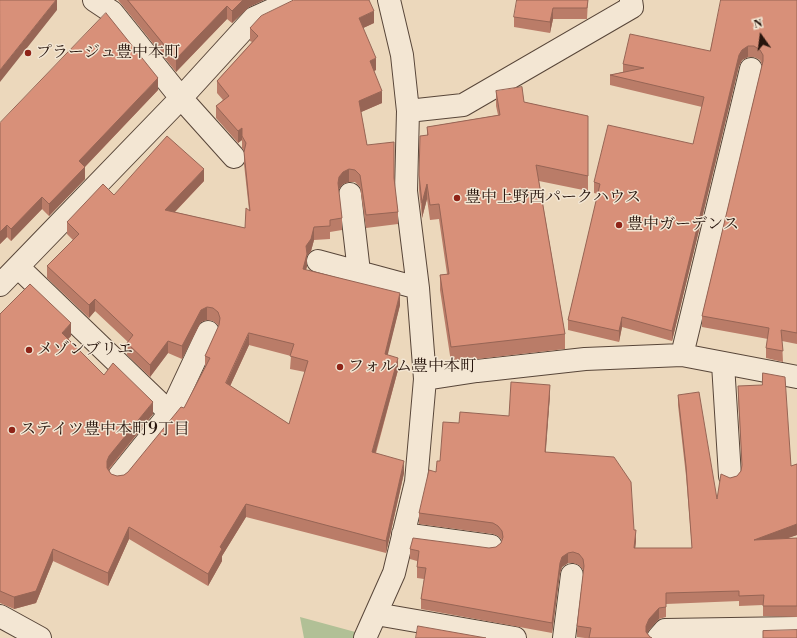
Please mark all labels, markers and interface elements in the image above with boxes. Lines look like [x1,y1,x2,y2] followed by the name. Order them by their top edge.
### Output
[741,16,781,56] north arrow
[752,17,764,32] text: N
[36,43,180,63] place label: プラージュ豊中本町
[23,48,33,58] marker: プラージュ豊中本町
[465,188,641,208] place label: 豊中上野西パークハウス
[452,193,462,203] marker: 豊中上野西パークハウス
[627,215,739,235] place label: 豊中ガーデンス
[614,220,624,230] marker: 豊中ガーデンス
[37,340,133,360] place label: メゾンブリエ
[24,345,34,355] marker: メゾンブリエ
[348,357,476,377] place label: フォルム豊中本町
[335,362,345,372] marker: フォルム豊中本町
[20,420,190,440] place label: ステイツ豊中本町9丁目
[7,425,17,435] marker: ステイツ豊中本町9丁目

